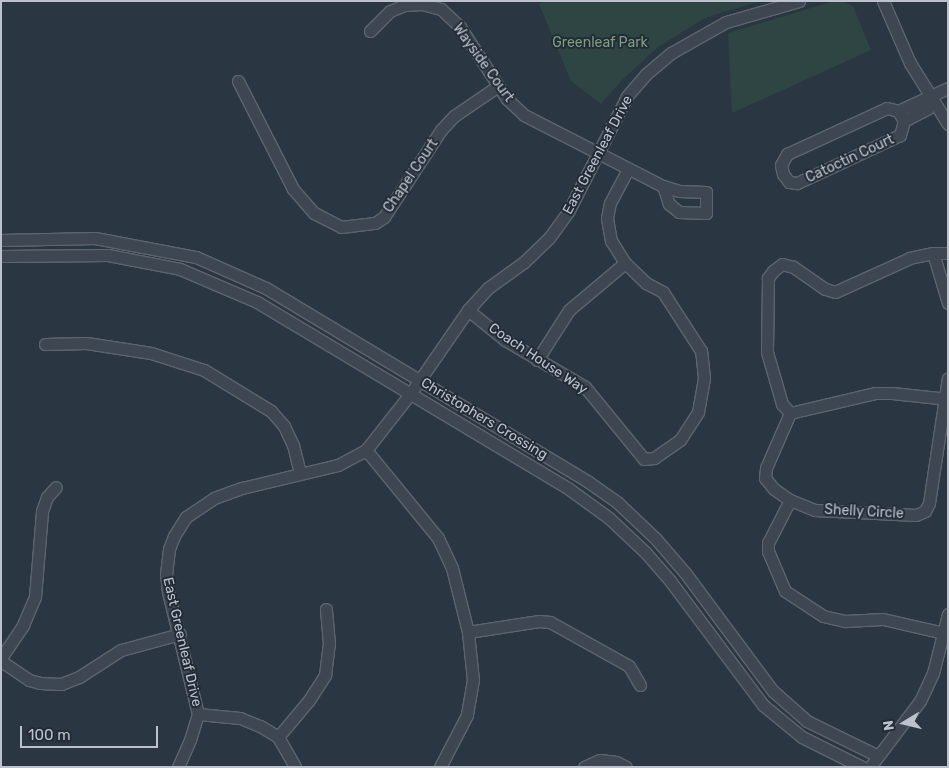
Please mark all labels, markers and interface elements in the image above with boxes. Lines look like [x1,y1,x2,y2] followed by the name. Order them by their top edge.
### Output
[449,21,517,105] street label: Wayside Court
[552,35,648,51] park label: Greenleaf Park
[559,93,637,217] street label: East Greenleaf Drive
[803,131,897,187] street label: Catoctin Court
[380,136,442,216] street label: Chapel Court
[485,320,591,398] street label: Coach House Way
[418,374,550,464] street label: Christophers Crossing
[824,502,904,522] street label: Shelly Circle
[159,576,205,708] street label: East Greenleaf Drive
[879,698,929,748] north arrow
[22,716,160,748] scale bar
[880,719,898,732] text: N
[28,726,70,744] text: 100 m

